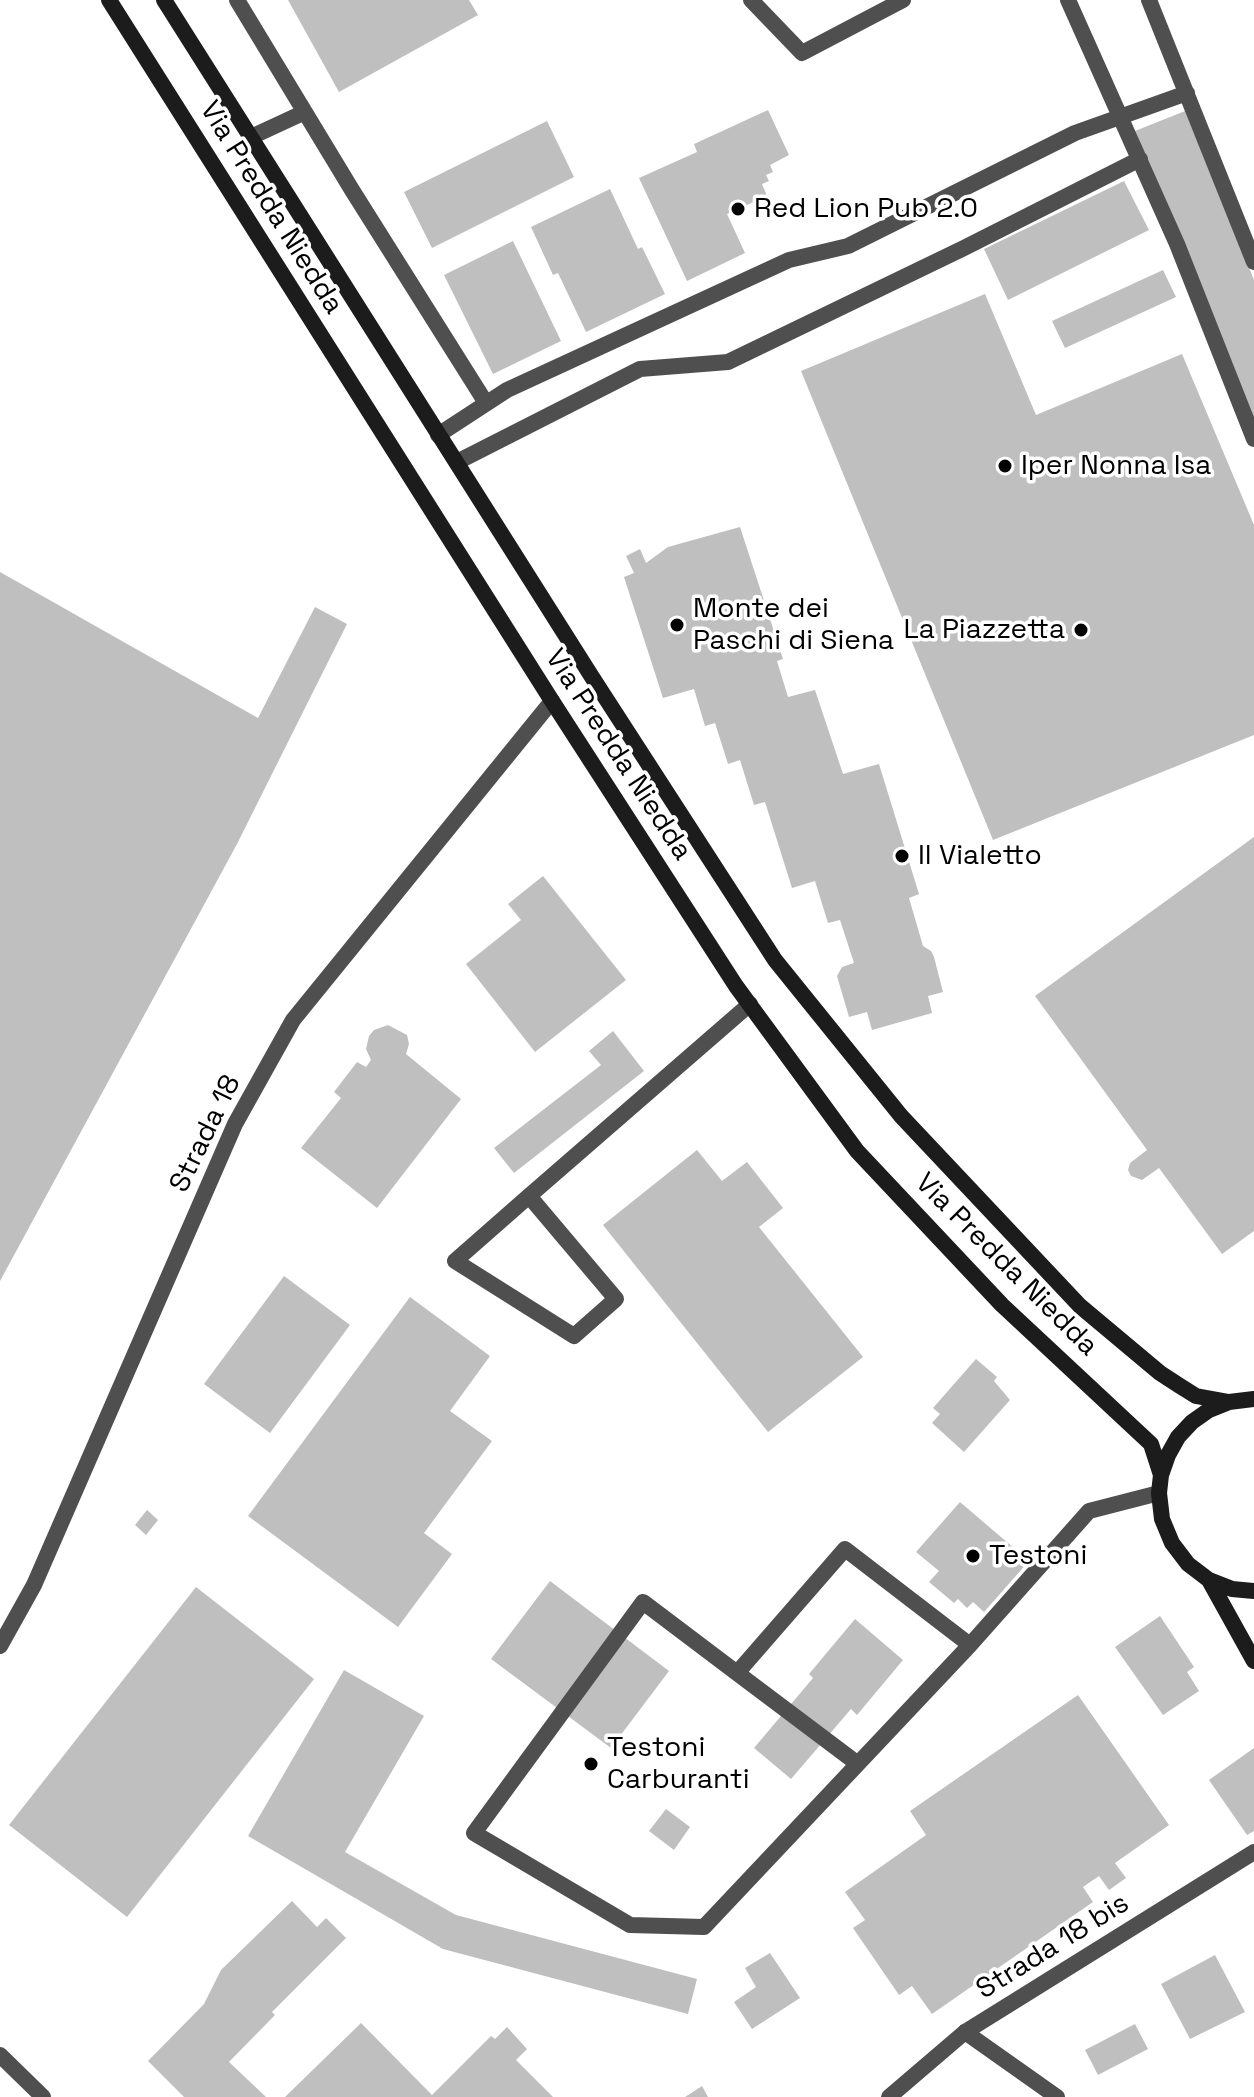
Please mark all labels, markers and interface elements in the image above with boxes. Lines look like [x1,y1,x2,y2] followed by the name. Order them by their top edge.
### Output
[192,95,350,321] street label: Via Predda Niedda
[754,192,978,226] place label: Red Lion Pub 2.0
[729,200,747,218] marker: Red Lion Pub 2.0
[1021,449,1211,483] place label: Iper Nonna Isa
[996,457,1014,475] marker: Iper Nonna Isa
[693,592,894,658] place label: Monte dei Paschi di Siena
[903,613,1065,647] place label: La Piazzetta
[668,616,686,634] marker: Monte dei Paschi di Siena
[1072,621,1090,639] marker: La Piazzetta
[537,643,699,867] street label: Via Predda Niedda
[918,839,1042,873] place label: Il Vialetto
[893,847,911,865] marker: Il Vialetto
[163,1070,249,1198] street label: Strada 18
[908,1167,1104,1363] street label: Via Predda Niedda
[989,1539,1087,1573] place label: Testoni
[964,1547,982,1565] marker: Testoni
[607,1731,749,1797] place label: Testoni Carburanti
[582,1755,600,1773] marker: Testoni Carburanti
[971,1887,1135,2007] street label: Strada 18 bis

